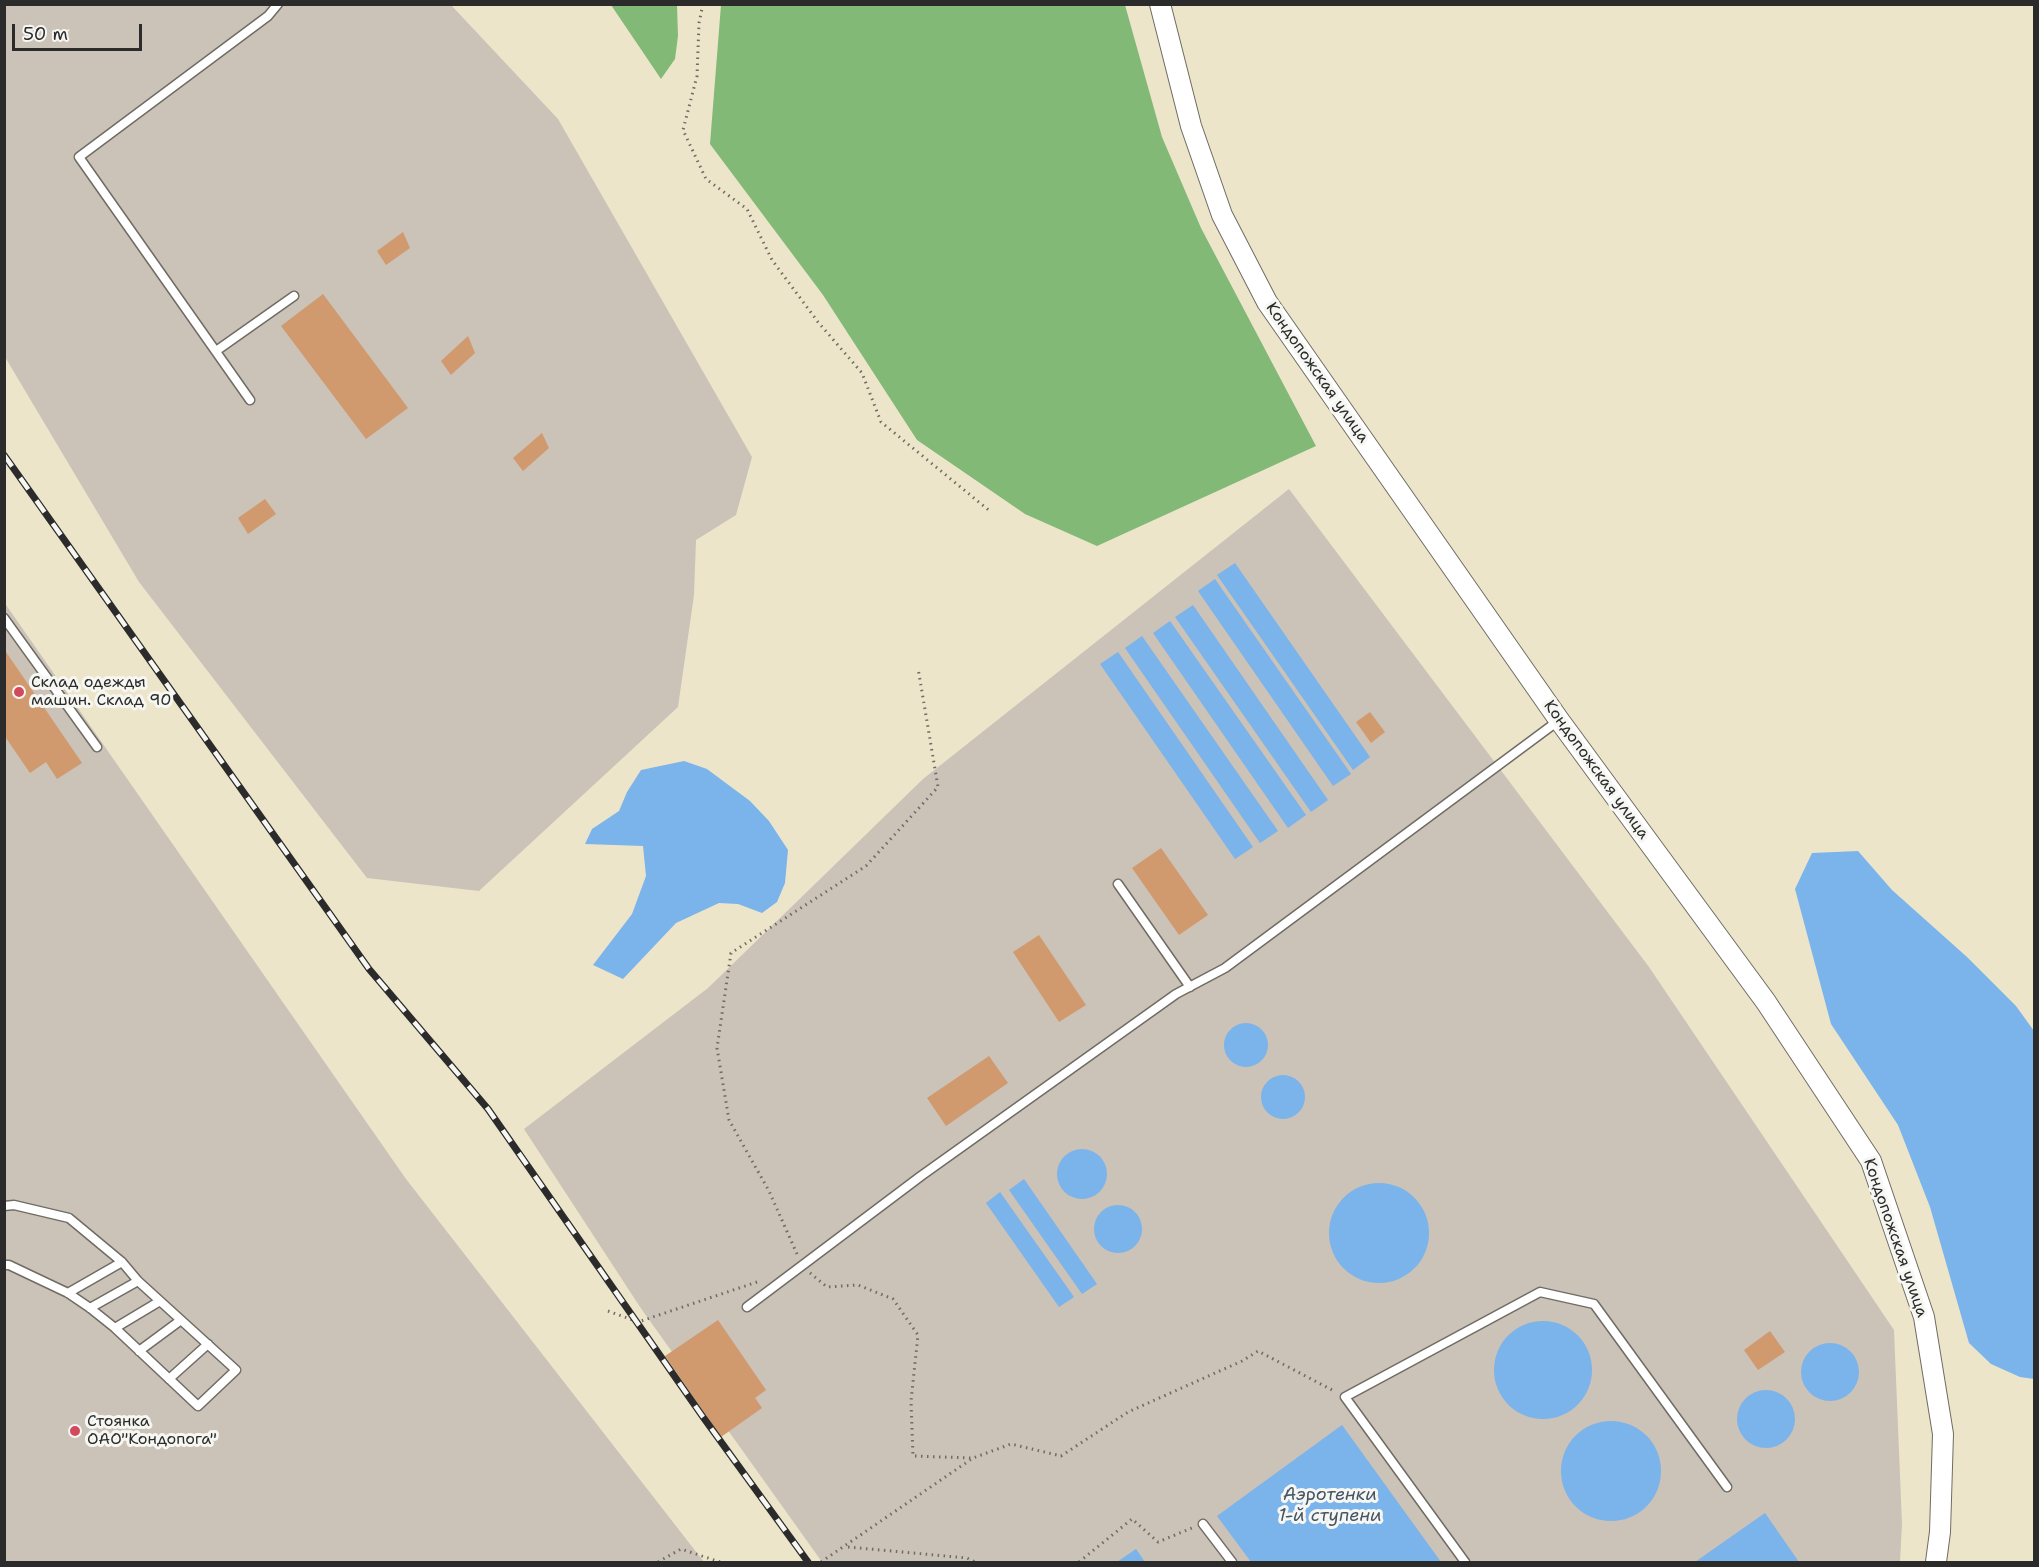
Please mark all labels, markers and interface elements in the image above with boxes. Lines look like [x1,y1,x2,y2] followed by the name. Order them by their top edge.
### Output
[15,12,146,50] scale bar
[23,22,68,46] text: 50 m
[1261,299,1373,447] street label: Кондопожская улица
[31,673,171,711] place label: Склад одежды машин. Склад 90
[12,685,26,699] marker: Склад одежды машин. Склад 90
[1539,697,1653,843] street label: Кондопожская улица
[1859,1156,1931,1320] street label: Кондопожская улица
[87,1412,217,1450] place label: Стоянка ОАО"Кондопога"
[68,1424,82,1438] marker: Стоянка ОАО"Кондопога"
[1278,1484,1382,1526] water label: Аэротенки 1-й ступени

